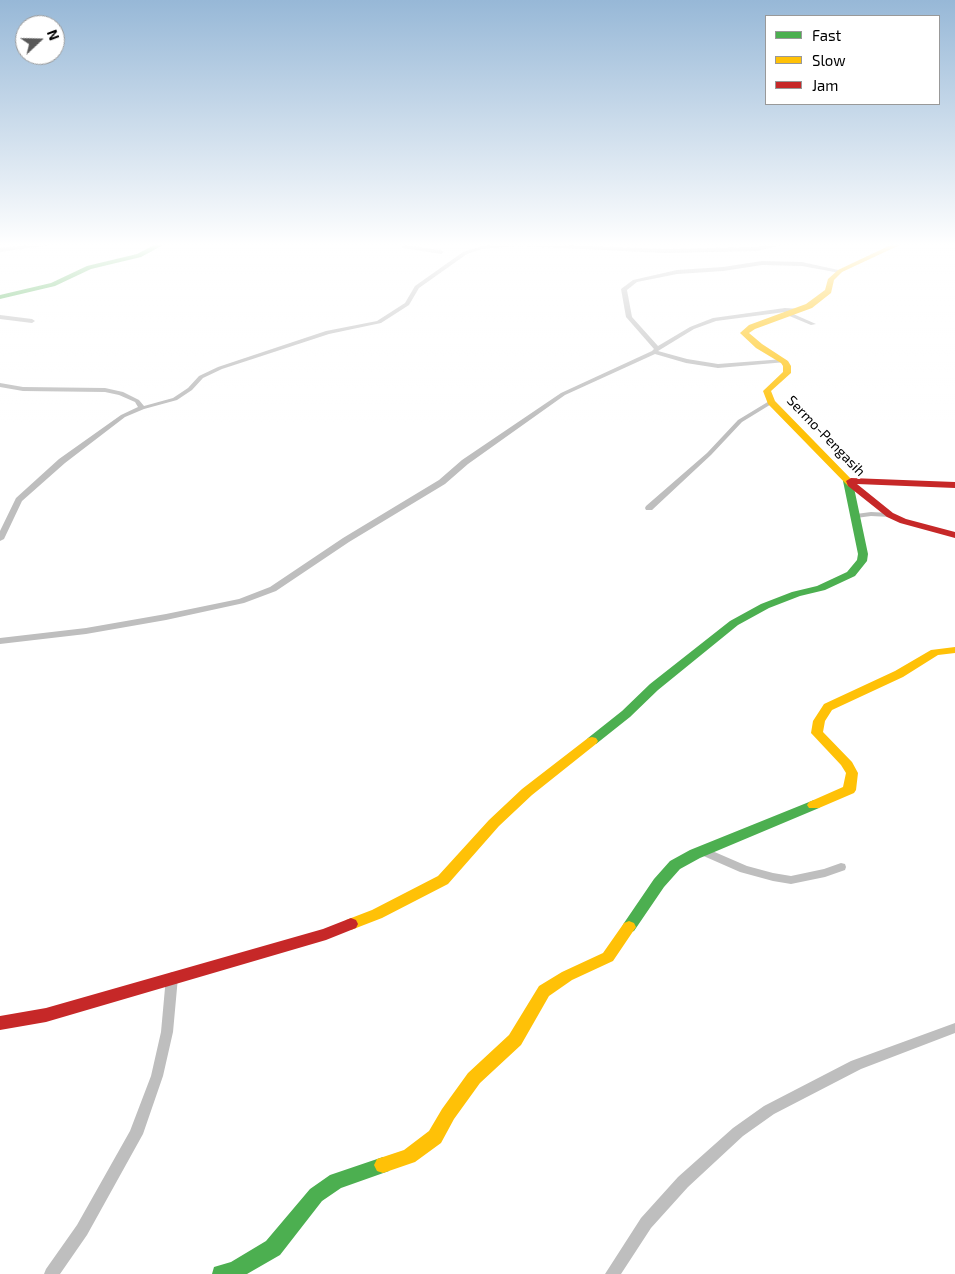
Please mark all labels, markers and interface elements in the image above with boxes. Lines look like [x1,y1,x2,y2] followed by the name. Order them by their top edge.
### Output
[15,15,65,65] north arrow
[765,15,940,105] legend
[812,26,841,44] text: Fast
[44,27,63,43] text: N
[812,51,846,69] text: Slow
[812,76,838,94] text: Jam
[783,392,869,480] street label: Sermo-Pengasih

